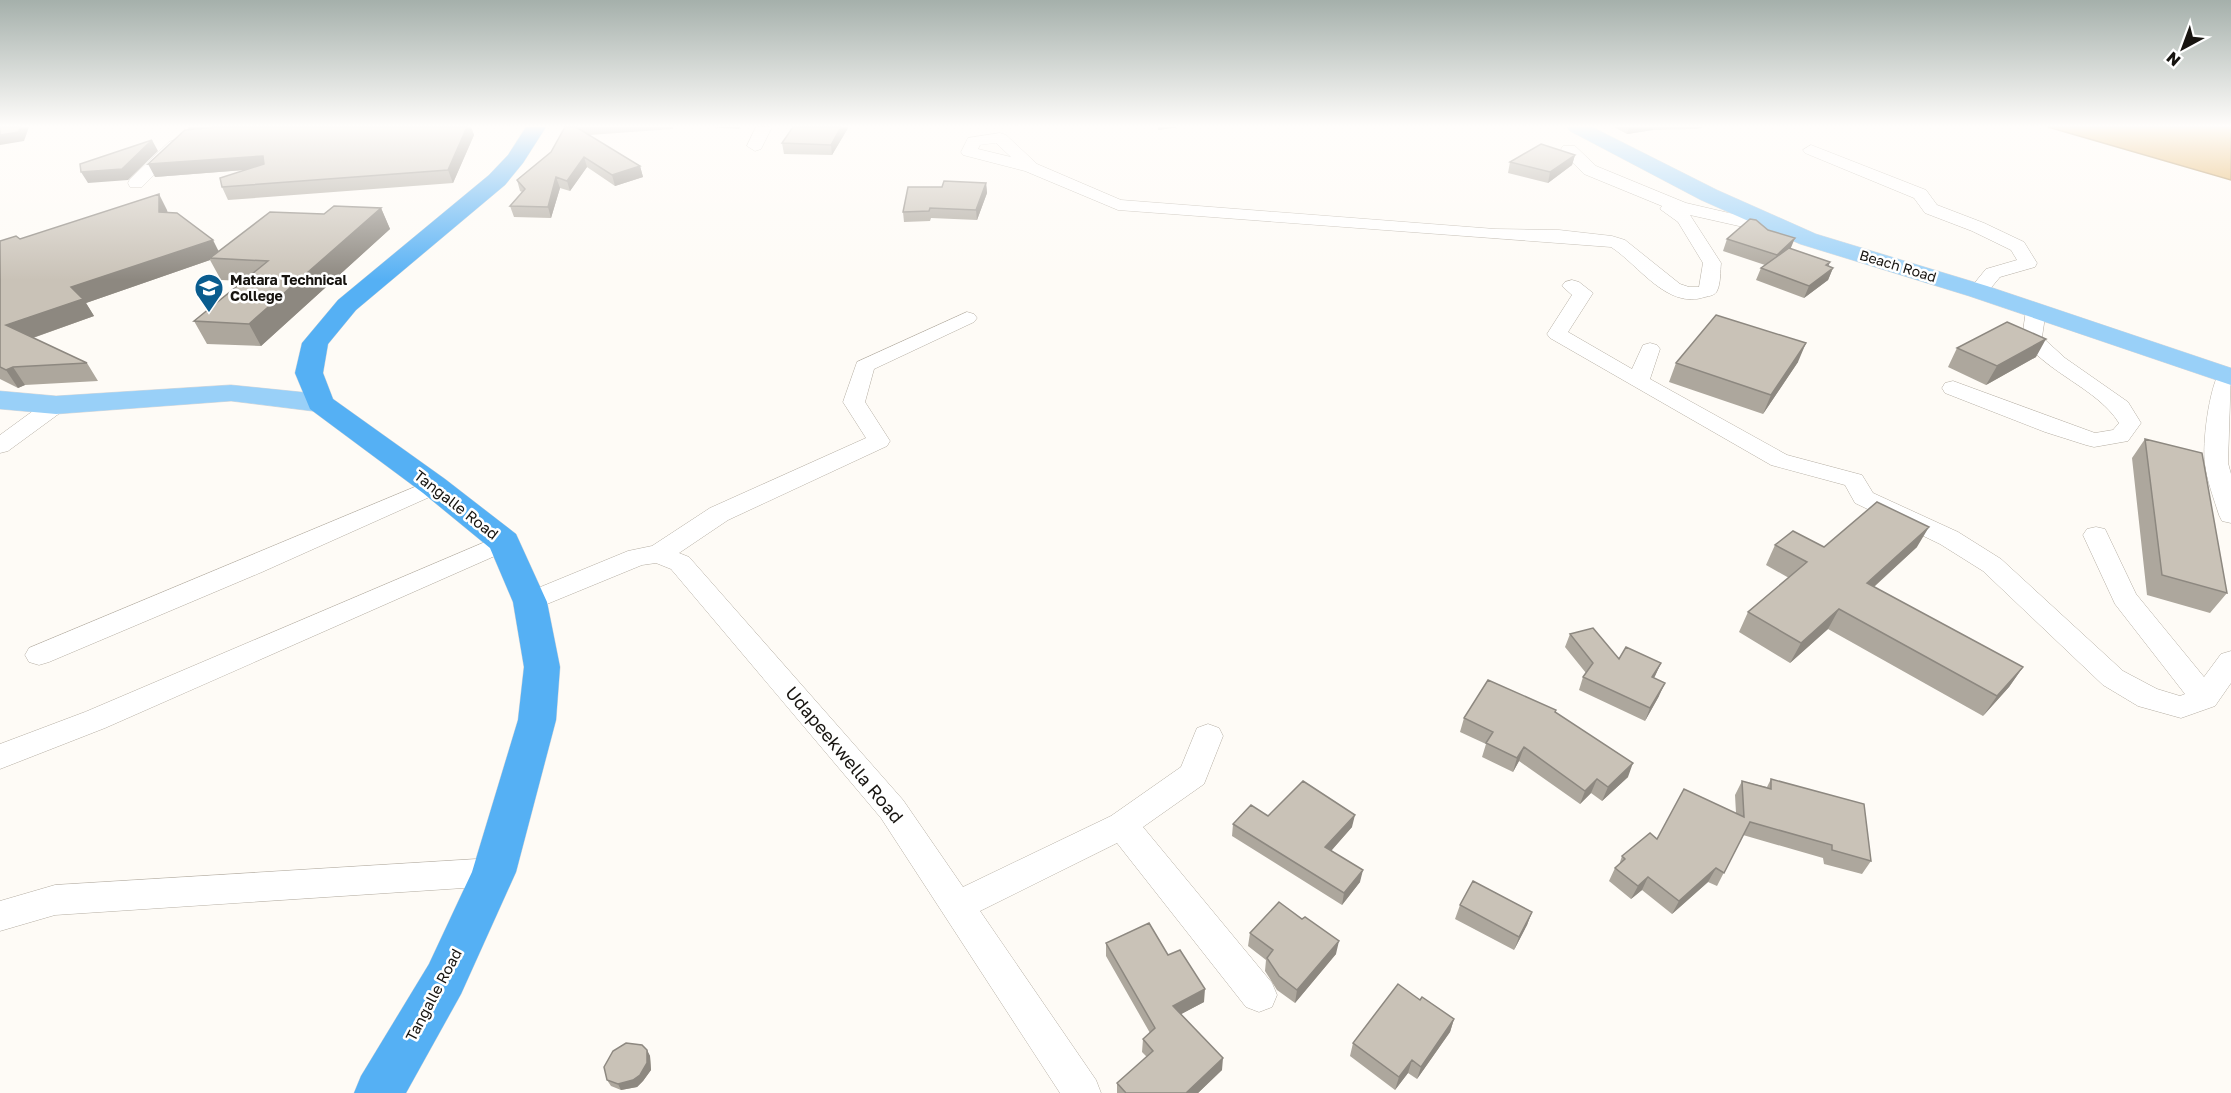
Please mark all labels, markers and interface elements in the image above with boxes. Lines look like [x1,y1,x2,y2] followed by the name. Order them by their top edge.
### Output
[2153,18,2213,78] north arrow
[2162,48,2184,71] text: N
[1858,246,1939,285] street label: Beach Road
[230,271,347,304] place label: Matara Technical College
[193,272,225,314] school or university icon: Matara Technical College
[411,466,502,543] street label: Tangalle Road
[781,681,908,827] street label: Udapeekwella Road
[401,945,465,1044] street label: Tangalle Road

